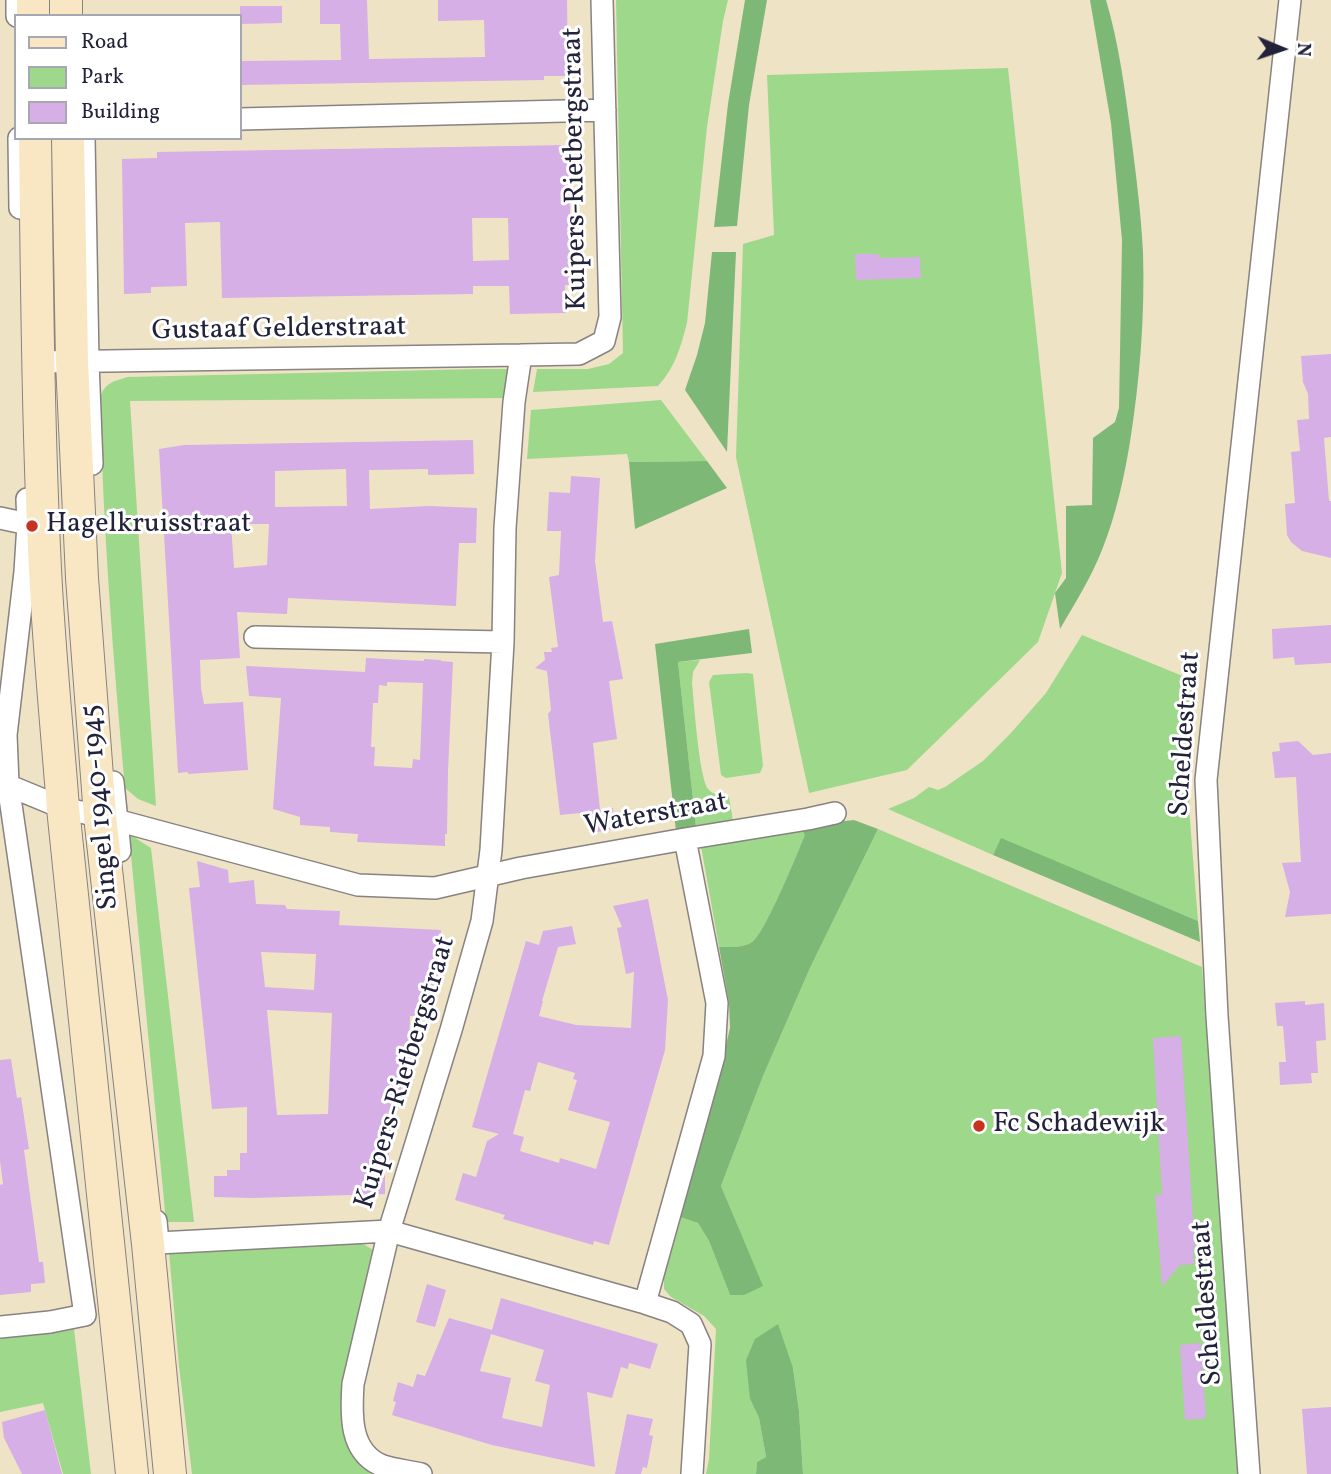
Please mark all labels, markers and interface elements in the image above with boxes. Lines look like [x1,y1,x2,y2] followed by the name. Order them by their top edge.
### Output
[14,14,242,140] legend
[1247,14,1317,84] north arrow
[558,27,596,311] street label: Kuipers-Rietbergstraat
[81,28,128,57] text: Road
[1290,42,1316,57] text: N
[81,63,124,92] text: Park
[81,98,160,127] text: Building
[151,312,407,350] street label: Gustaaf Gelderstraat
[46,509,251,543] place label: Hagelkruisstraat
[24,518,40,534] marker: Hagelkruisstraat
[1164,650,1210,818] street label: Scheldestraat
[76,703,128,911] street label: Singel 1940-1945
[582,787,730,845] street label: Waterstraat
[350,933,464,1213] street label: Kuipers-Rietbergstraat
[993,1109,1165,1143] place label: Fc Schadewijk
[971,1118,987,1134] marker: Fc Schadewijk
[1186,1219,1232,1387] street label: Scheldestraat

